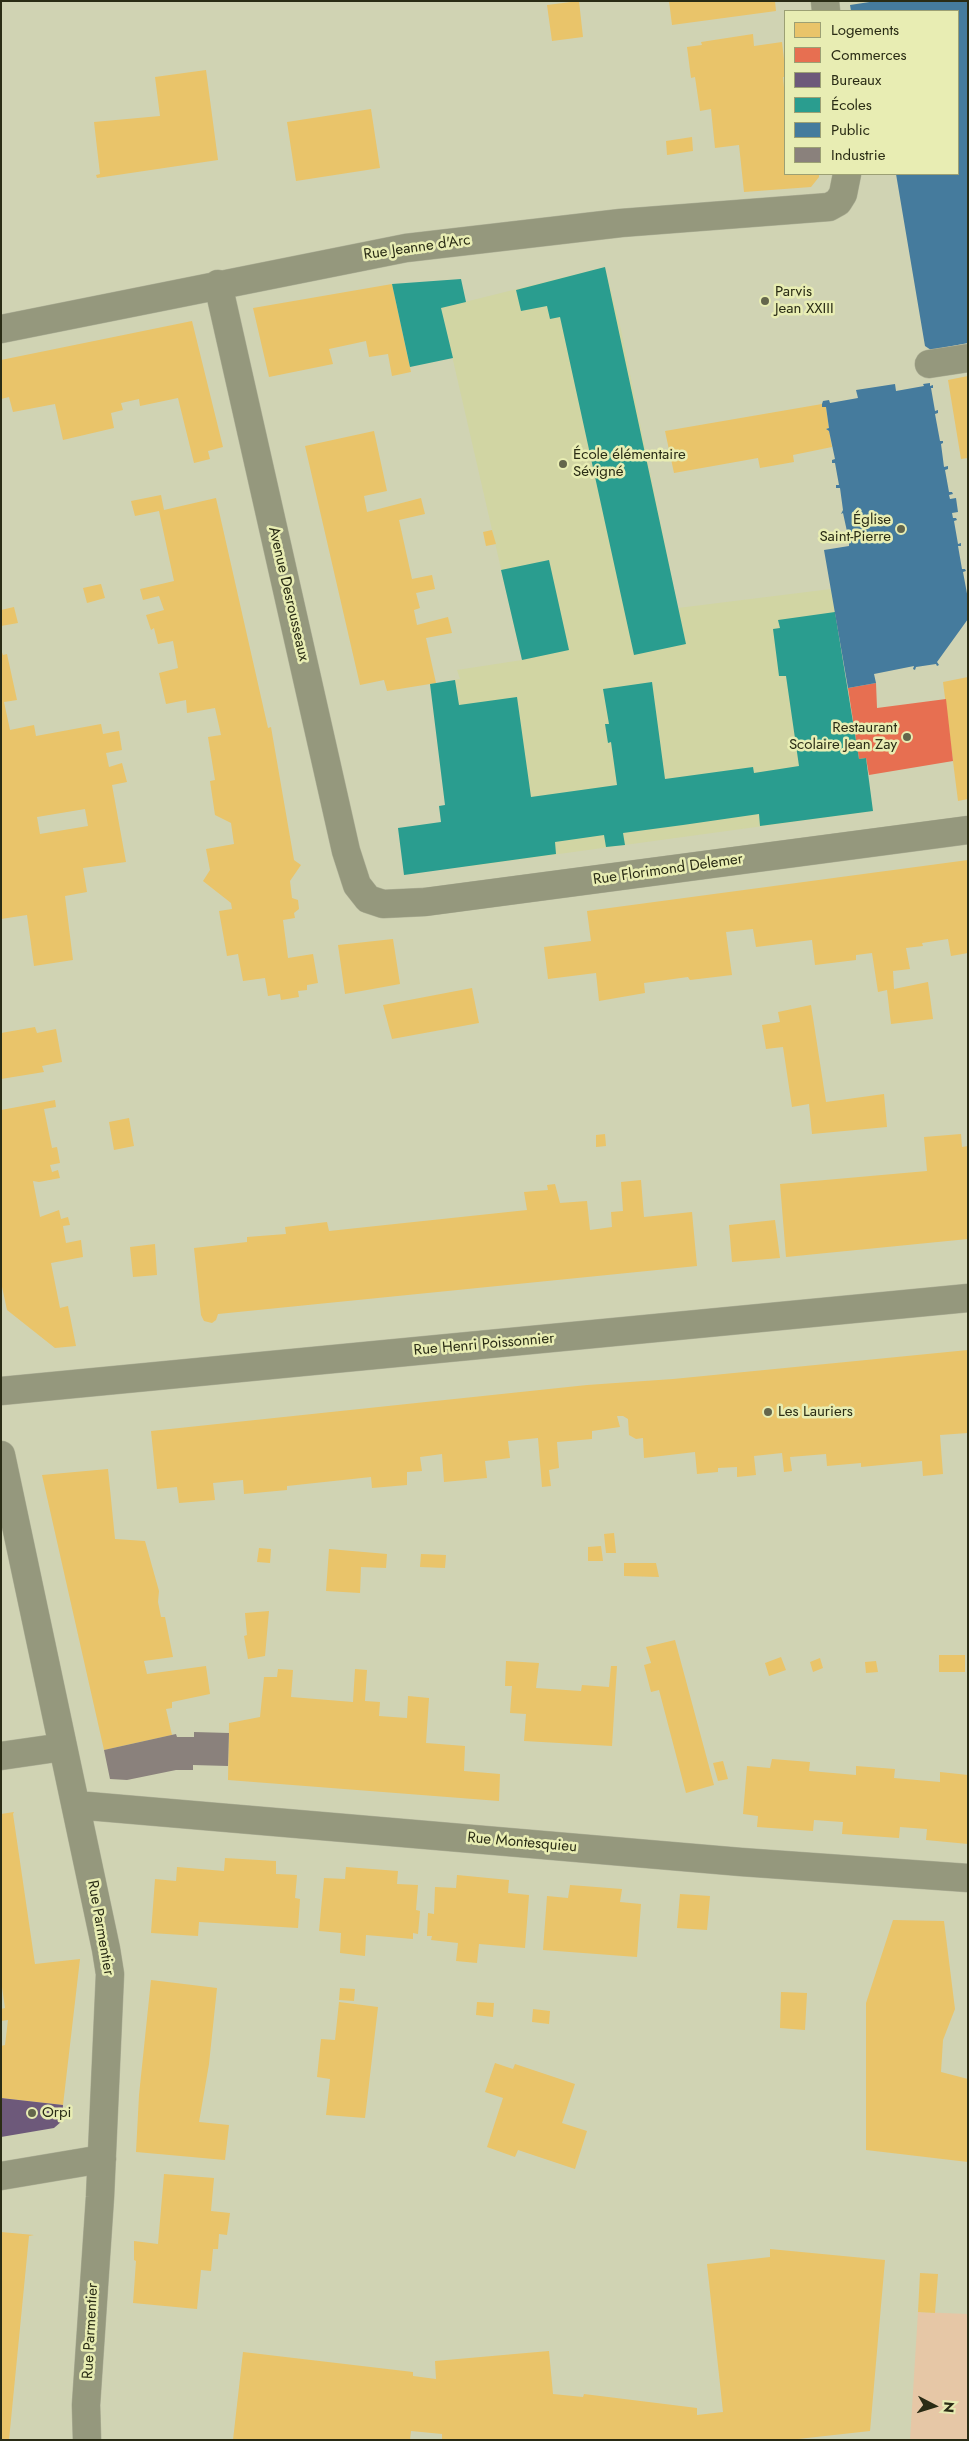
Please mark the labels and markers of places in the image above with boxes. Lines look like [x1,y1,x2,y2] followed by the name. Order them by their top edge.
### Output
[775,283,834,318] place label: Parvis Jean XXIII
[759,295,771,307] marker: Parvis Jean XXIII
[573,446,686,481] place label: École élémentaire Sévigné
[557,458,569,470] marker: École élémentaire Sévigné
[819,511,891,546] place label: Église Saint-Pierre
[895,523,907,535] marker: Église Saint-Pierre
[789,719,897,754] place label: Restaurant Scolaire Jean Zay
[901,731,913,743] marker: Restaurant Scolaire Jean Zay
[778,1403,853,1421] place label: Les Lauriers
[762,1406,774,1418] marker: Les Lauriers
[42,2104,71,2122] place label: Orpi
[26,2107,38,2119] marker: Orpi

